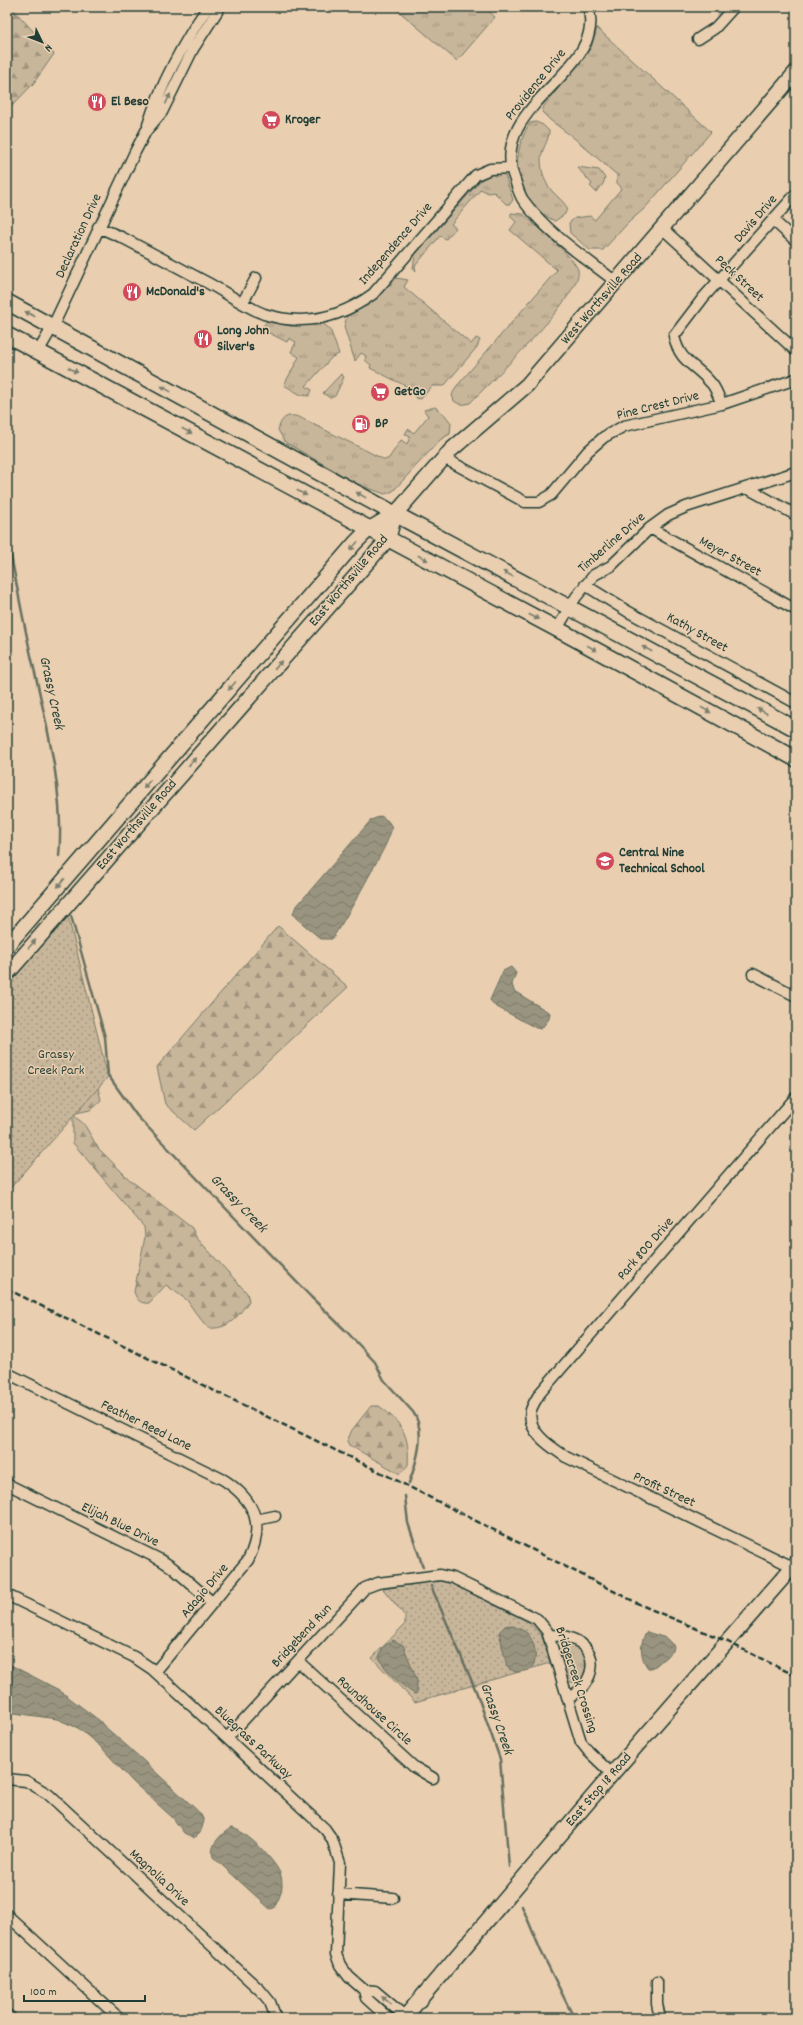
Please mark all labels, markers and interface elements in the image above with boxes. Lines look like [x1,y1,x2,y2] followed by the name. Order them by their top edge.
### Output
[22,22,62,62] north arrow
[40,40,56,55] text: N
[501,45,571,125] street label: Providence Drive
[86,91,108,113] restaurant icon: El Beso
[111,92,149,112] place label: El Beso
[165,93,171,104] one-way arrow
[260,109,282,131] supermarket icon: Kroger
[285,110,321,130] place label: Kroger
[51,190,107,282] street label: Declaration Drive
[729,190,783,248] street label: Davis Drive
[354,198,438,290] street label: Independence Drive
[556,249,648,349] street label: West Worthsville Road
[710,251,768,307] street label: Peck Street
[121,281,143,303] restaurant icon: McDonald's
[146,282,205,302] place label: McDonald's
[24,310,36,317] one-way arrow
[217,321,269,357] place label: Long John Silver's
[192,328,214,350] restaurant icon: Long John Silver's
[67,367,78,373] one-way arrow
[369,381,391,403] supermarket icon: GetGo
[394,382,426,402] place label: GetGo
[160,386,172,393] one-way arrow
[615,386,701,426] street label: Pine Crest Drive
[350,413,372,435] fuel station icon: BP
[375,414,389,434] place label: BP
[181,428,193,435] one-way arrow
[296,489,308,496] one-way arrow
[355,492,367,498] one-way arrow
[574,508,650,578] street label: Timberline Drive
[304,531,394,631] street label: East Worthsville Road
[695,532,765,582] street label: Meyer Street
[349,540,358,551] one-way arrow
[417,554,429,561] one-way arrow
[502,571,513,578] one-way arrow
[663,608,731,658] street label: Kathy Street
[528,613,539,620] one-way arrow
[586,644,597,651] one-way arrow
[641,646,653,653] one-way arrow
[32,654,70,734] water label: Grassy Creek
[273,660,282,669] one-way arrow
[227,681,236,691] one-way arrow
[700,706,712,713] one-way arrow
[756,707,767,714] one-way arrow
[188,757,197,768] one-way arrow
[92,775,182,875] street label: East Worthsville Road
[142,779,151,790] one-way arrow
[619,843,705,879] place label: Central Nine Technical School
[594,850,616,872] school or university icon: Central Nine Technical School
[57,877,66,888] one-way arrow
[28,939,37,949] one-way arrow
[27,1045,85,1081] park label: Grassy Creek Park
[204,1170,273,1240] water label: Grassy Creek
[613,1213,679,1285] street label: Park 800 Drive
[97,1395,195,1457] street label: Feather Reed Lane
[630,1467,698,1513] street label: Profit Street
[78,1498,162,1552] street label: Elijah Blue Drive
[176,1559,234,1623] street label: Adagio Drive
[267,1600,337,1672] street label: Bridgebend Run
[549,1624,603,1736] street label: Bridgecreek Crossing
[332,1672,416,1750] street label: Roundhouse Circle
[473,1680,519,1760] water label: Grassy Creek
[210,1702,297,1785] street label: Bluegrass Parkway
[561,1749,637,1831] street label: East Stop 18 Road
[124,1845,194,1911] street label: Magnolia Drive
[24,1977,145,2003] scale bar
[30,1984,57,2001] text: 100 m
[381,1996,392,2005] one-way arrow

